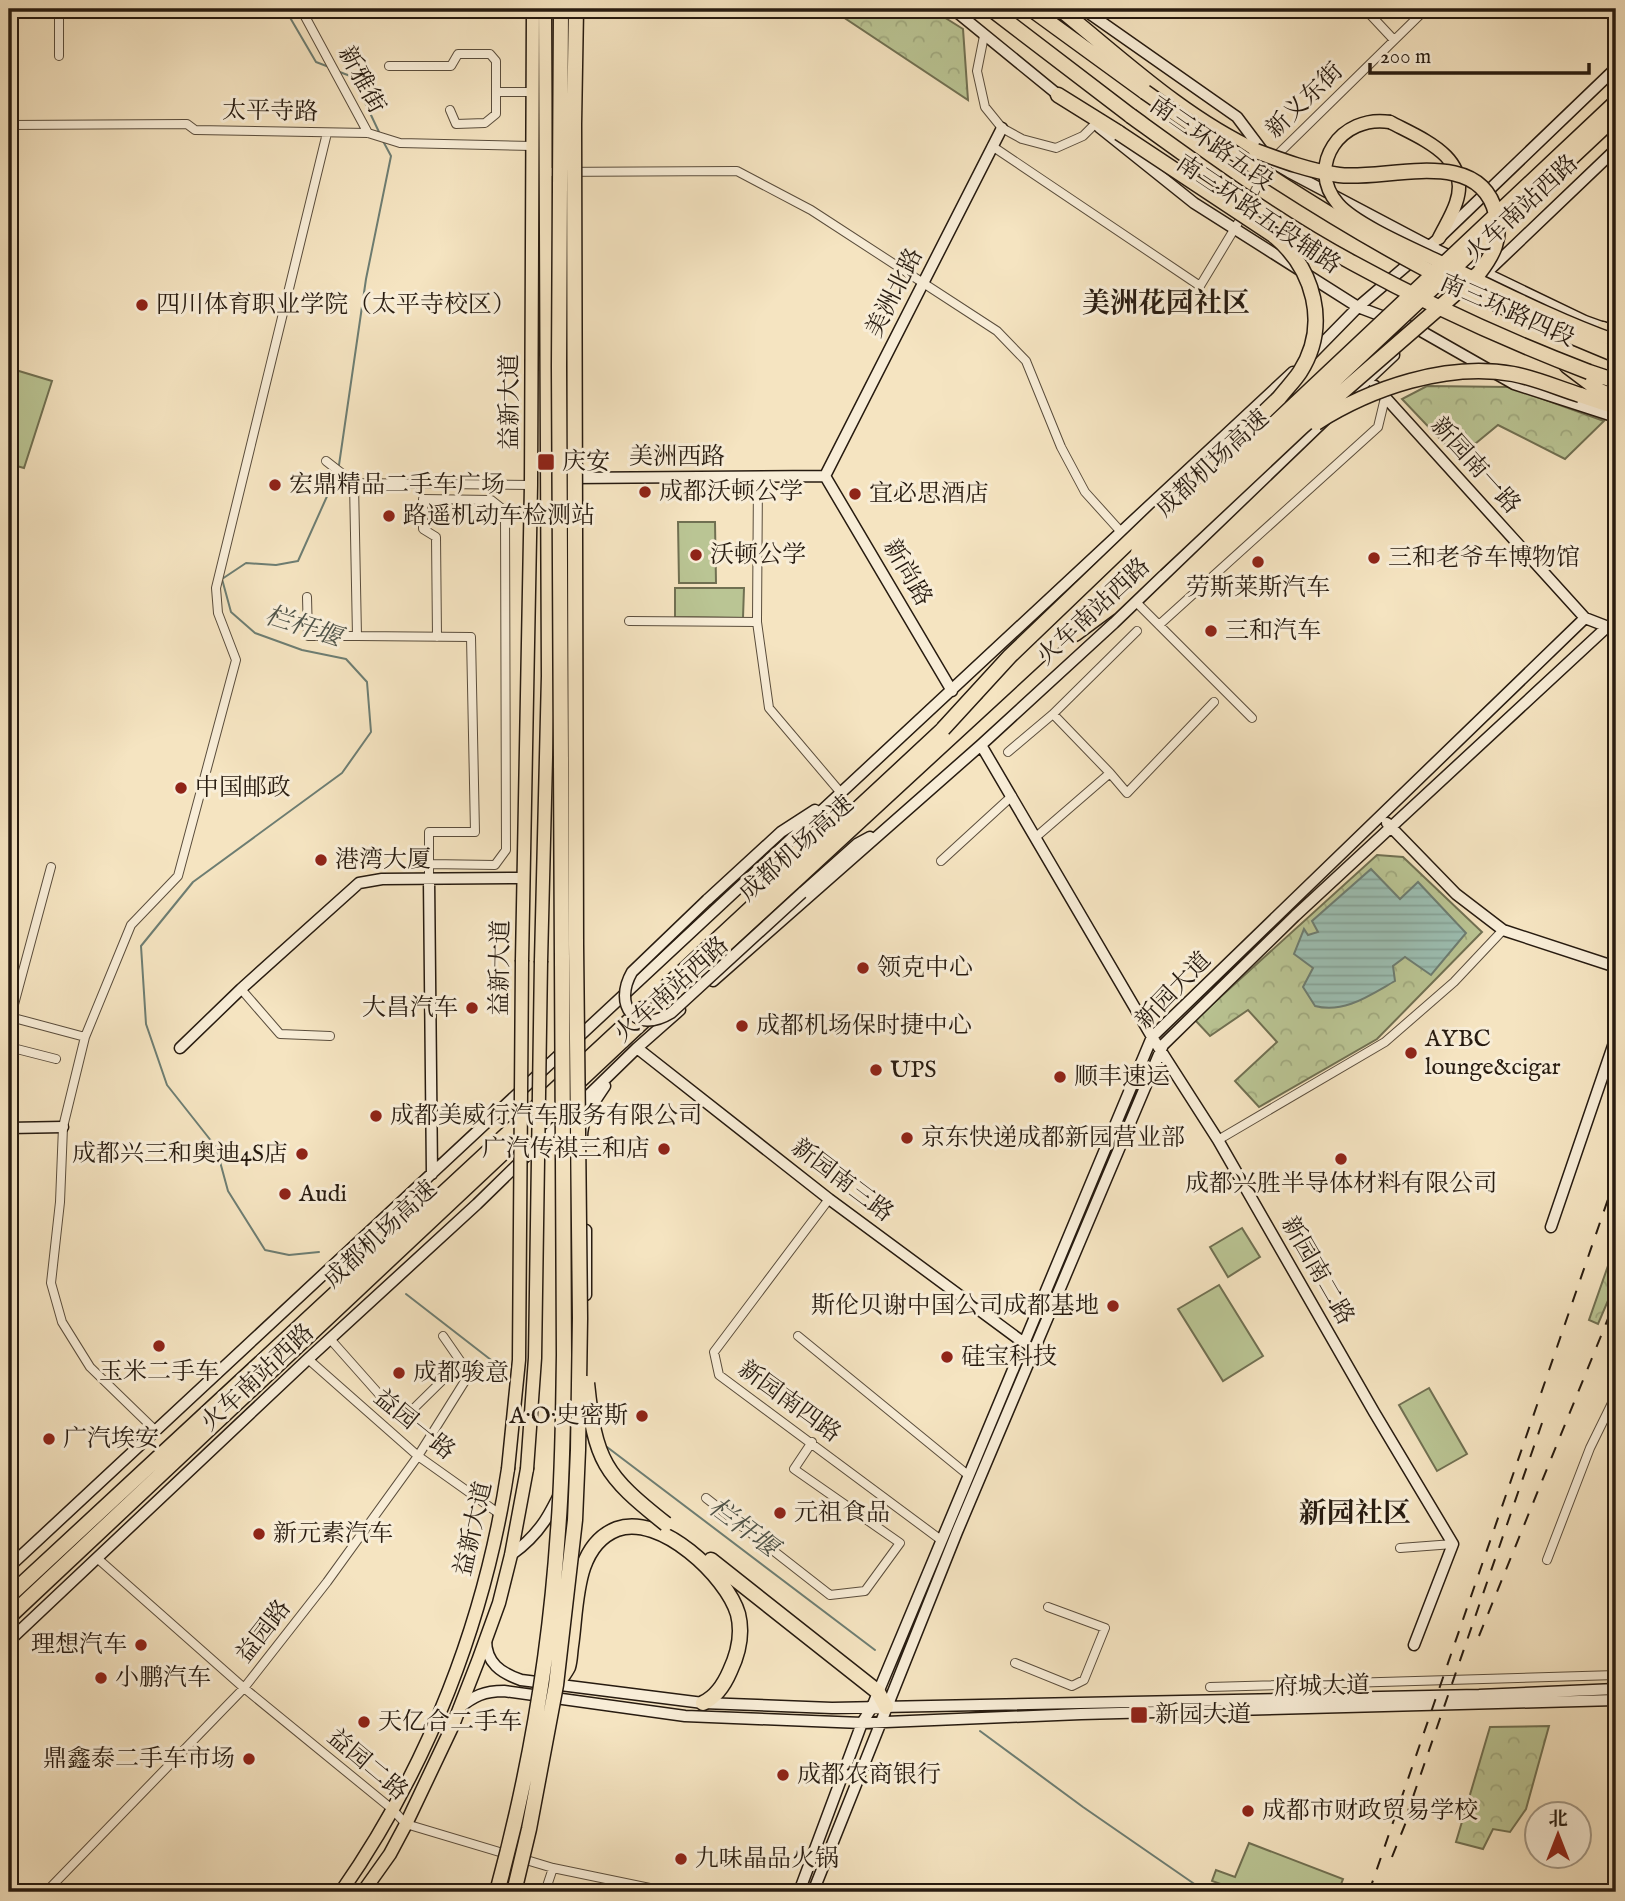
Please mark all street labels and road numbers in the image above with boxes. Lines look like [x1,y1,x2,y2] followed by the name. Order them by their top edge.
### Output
[330,41,392,119] street label: 新雅街
[1260,57,1350,145] street label: 新义东街
[1143,90,1279,198] street label: 南三环路五段
[222,96,318,128] street label: 太平寺路
[1170,148,1346,282] street label: 南三环路五段辅路
[1459,149,1585,269] street label: 火车南站西路
[859,243,931,343] street label: 美洲北路
[1435,268,1579,354] street label: 南三环路四段
[495,354,526,450] street label: 益新大道
[1150,404,1276,524] street label: 成都机场高速
[1423,411,1527,521] street label: 新园南一路
[629,442,725,473] street label: 美洲西路
[876,534,938,612] street label: 新尚路
[1031,552,1157,672] street label: 火车南站西路
[733,789,861,909] street label: 成都机场高速
[485,920,517,1016] street label: 益新大道
[608,930,736,1050] street label: 火车南站西路
[1130,946,1218,1036] street label: 新园大道
[785,1133,899,1229] street label: 新园南三路
[318,1175,444,1295] street label: 成都机场高速
[1274,1211,1360,1331] street label: 新园南二路
[195,1318,321,1438] street label: 火车南站西路
[731,1354,847,1450] street label: 新园南四路
[367,1383,461,1467] street label: 益园一路
[448,1479,500,1579] street label: 益新大道
[230,1594,298,1670] street label: 益园路
[1274,1671,1370,1703] street label: 府城大道
[320,1722,414,1808] street label: 益园二路

